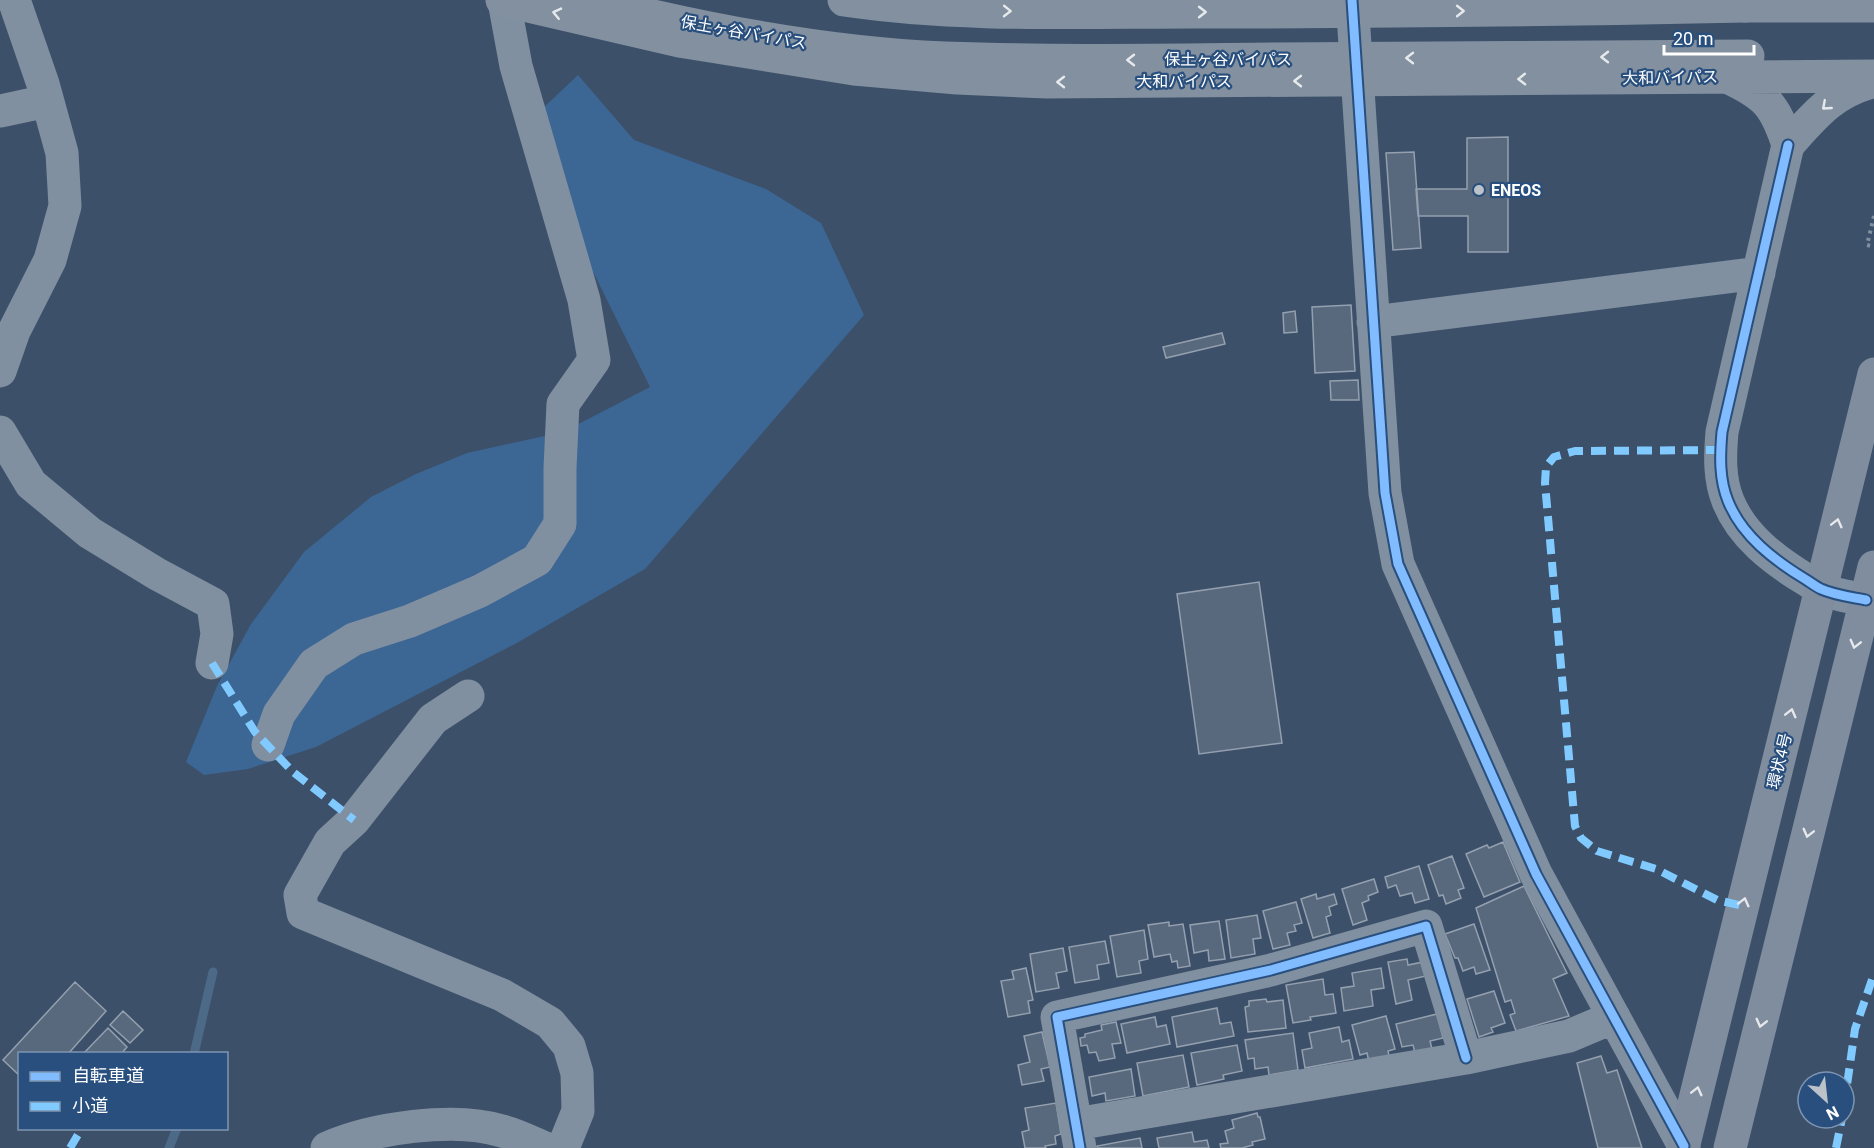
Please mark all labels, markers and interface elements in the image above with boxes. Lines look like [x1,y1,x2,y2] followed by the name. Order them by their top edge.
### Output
[1003,5,1012,17] one-way arrow
[1456,5,1465,17] one-way arrow
[1198,6,1207,18] one-way arrow
[552,7,562,20] one-way arrow
[679,12,808,53] street label: 保土ヶ谷バイパス
[1664,18,1754,56] scale bar
[1673,28,1713,49] text: 20 m
[1164,50,1292,69] street label: 保土ヶ谷バイパス
[1601,51,1610,63] one-way arrow
[1406,52,1415,64] one-way arrow
[1127,54,1136,66] one-way arrow
[1622,67,1718,88] street label: 大和バイパス
[1136,72,1232,91] street label: 大和バイパス
[1517,73,1526,85] one-way arrow
[1056,75,1065,88] one-way arrow
[1293,75,1302,87] one-way arrow
[1822,99,1833,110] one-way arrow
[1491,181,1541,200] place label: ENEOS
[1472,183,1486,197] marker: ENEOS
[1830,518,1843,528] one-way arrow
[1849,639,1862,649] one-way arrow
[1783,708,1796,718] one-way arrow
[1763,731,1796,791] street label: 環状4号
[1803,828,1816,838] one-way arrow
[1736,897,1749,907] one-way arrow
[1756,1017,1769,1027] one-way arrow
[18,1052,228,1130] legend
[72,1065,144,1086] text: 自転車道
[1796,1070,1856,1130] north arrow
[1690,1086,1703,1096] one-way arrow
[72,1095,108,1116] text: 小道
[1823,1102,1842,1124] text: N

